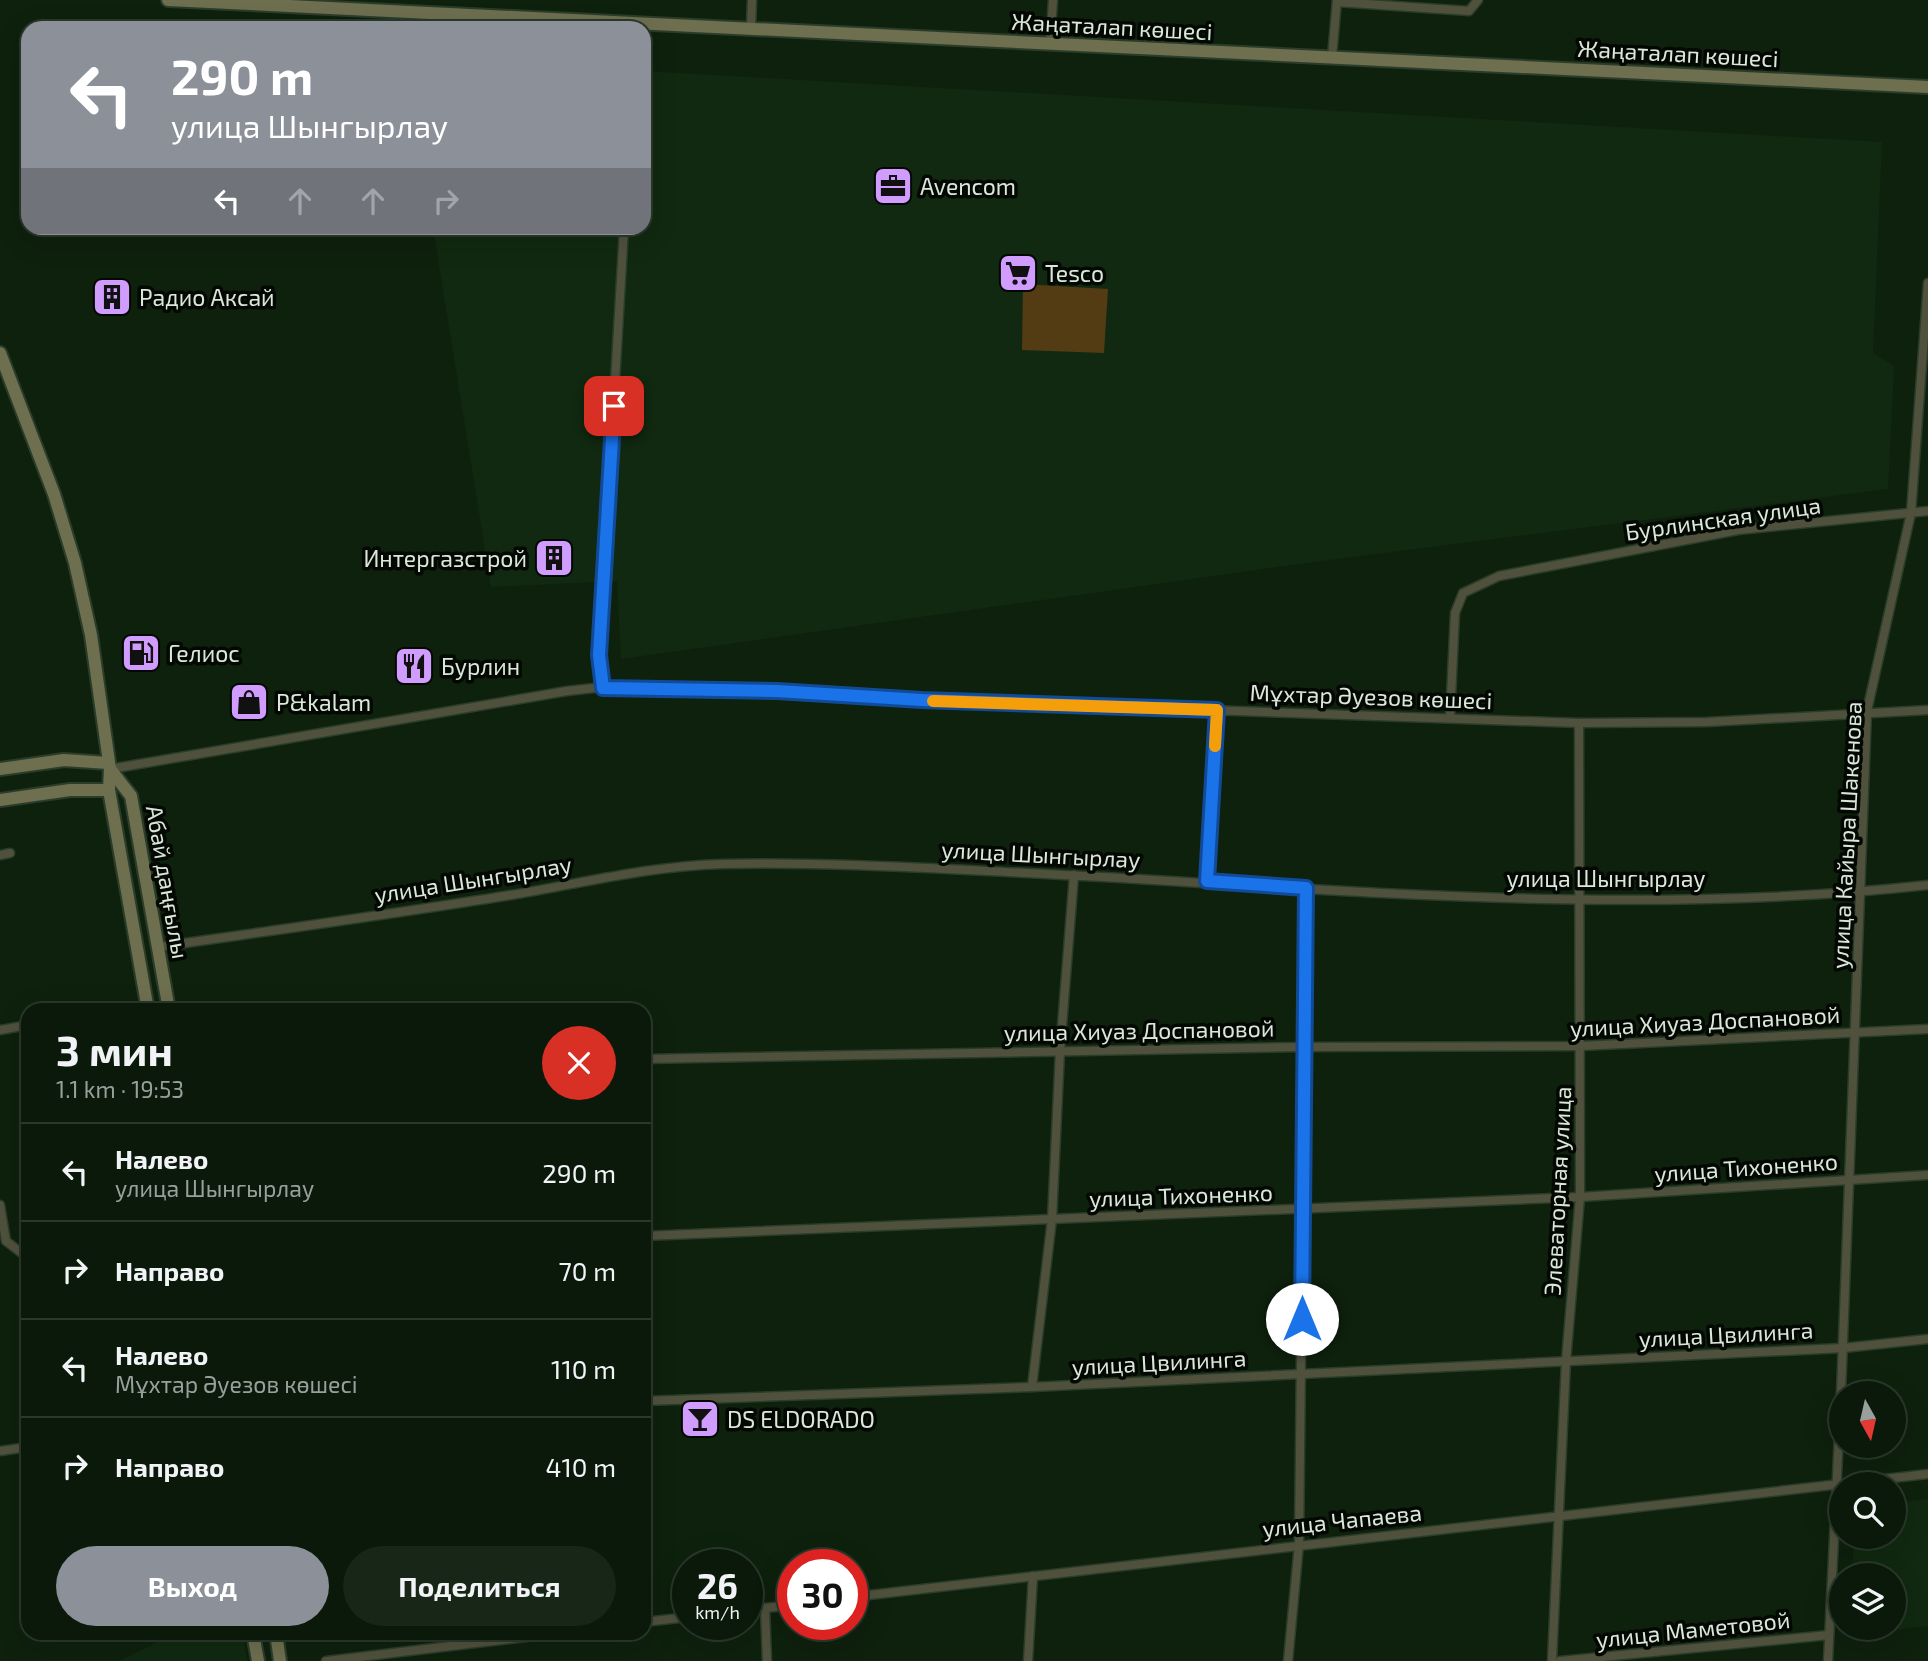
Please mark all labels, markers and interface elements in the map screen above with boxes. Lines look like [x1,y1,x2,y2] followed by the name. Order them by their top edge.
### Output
[1011,7,1213,45] street label: Жаңаталап көшесі
[1577,34,1779,72] street label: Жаңаталап көшесі
[171,46,313,105] text: 290 m
[56,49,147,140] icon: left
[171,106,448,144] text: улица Шынгырлау
[872,165,914,207] office icon: Avencom
[920,172,1016,200] place label: Avencom
[208,182,246,220] icon: left
[281,182,319,220] icon: ahead
[354,182,392,220] icon: ahead
[427,182,465,220] icon: right
[997,252,1039,294] supermarket icon: Tesco
[1045,259,1104,287] place label: Tesco
[91,276,133,318] building icon: Радио Аксай
[139,283,275,311] place label: Радио Аксай
[584,376,644,436] pin
[595,387,633,425] icon: arrive
[1623,490,1823,547] street label: Бурлинская улица
[533,537,575,579] building icon: Интергазстрой
[363,544,527,572] place label: Интергазстрой
[120,632,162,674] fuel station icon: Гелиос
[168,639,240,667] place label: Гелиос
[393,645,435,687] restaurant icon: Бурлин
[441,652,520,681] place label: Бурлин
[1249,678,1493,715] street label: Мұхтар Әуезов көшесі
[228,681,270,723] shop icon: P&kalam
[276,688,371,716] place label: P&kalam
[1825,701,1868,970] street label: улица Кайыра Шакенова
[141,803,195,961] street label: Абай даңғылы
[941,835,1141,874] street label: улица Шынгырлау
[372,850,574,909] street label: улица Шынгырлау
[1506,864,1706,893] street label: улица Шынгырлау
[1569,1000,1841,1043] street label: улица Хиуаз Доспановой
[1004,1014,1274,1047] street label: улица Хиуаз Доспановой
[56,1024,173,1074] text: 3 мин
[542,1026,616,1100] button: close
[56,1075,184,1103] text: 1.1 km · 19:53
[1538,1086,1577,1296] street label: Элеваторная улица
[115,1143,208,1174] text: Налево
[1653,1147,1839,1188] street label: улица Тихоненко
[56,1153,94,1191] icon: left
[542,1157,616,1188] text: 290 m
[115,1174,314,1202] text: улица Шынгырлау
[1089,1178,1273,1213] street label: улица Тихоненко
[56,1251,94,1289] icon: right
[115,1255,224,1286] text: Направо
[558,1255,616,1286] text: 70 m
[1265,1282,1339,1356] position arrow
[1638,1315,1814,1354] street label: улица Цвилинга
[115,1339,208,1370] text: Налево
[1071,1343,1247,1382] street label: улица Цвилинга
[56,1349,94,1387] icon: left
[551,1353,616,1384] text: 110 m
[115,1370,358,1398] text: Мұхтар Әуезов көшесі
[1829,1381,1906,1458] north arrow
[1829,1381,1906,1640] map controls
[679,1398,721,1440] bar icon: DS ELDORADO
[727,1405,875,1433] place label: DS ELDORADO
[56,1447,94,1485] icon: right
[115,1451,224,1482] text: Направо
[545,1451,616,1482] text: 410 m
[1829,1472,1906,1549] button: search
[1261,1498,1423,1543] street label: улица Чапаева
[56,1546,329,1626] button: Выход
[343,1546,616,1626] button: Поделиться
[777,1549,868,1640] speed limit sign: 30
[1829,1563,1906,1640] button: layers
[697,1564,738,1606] text: 26
[695,1601,740,1623] text: km/h
[1595,1605,1791,1654] street label: улица Маметовой

